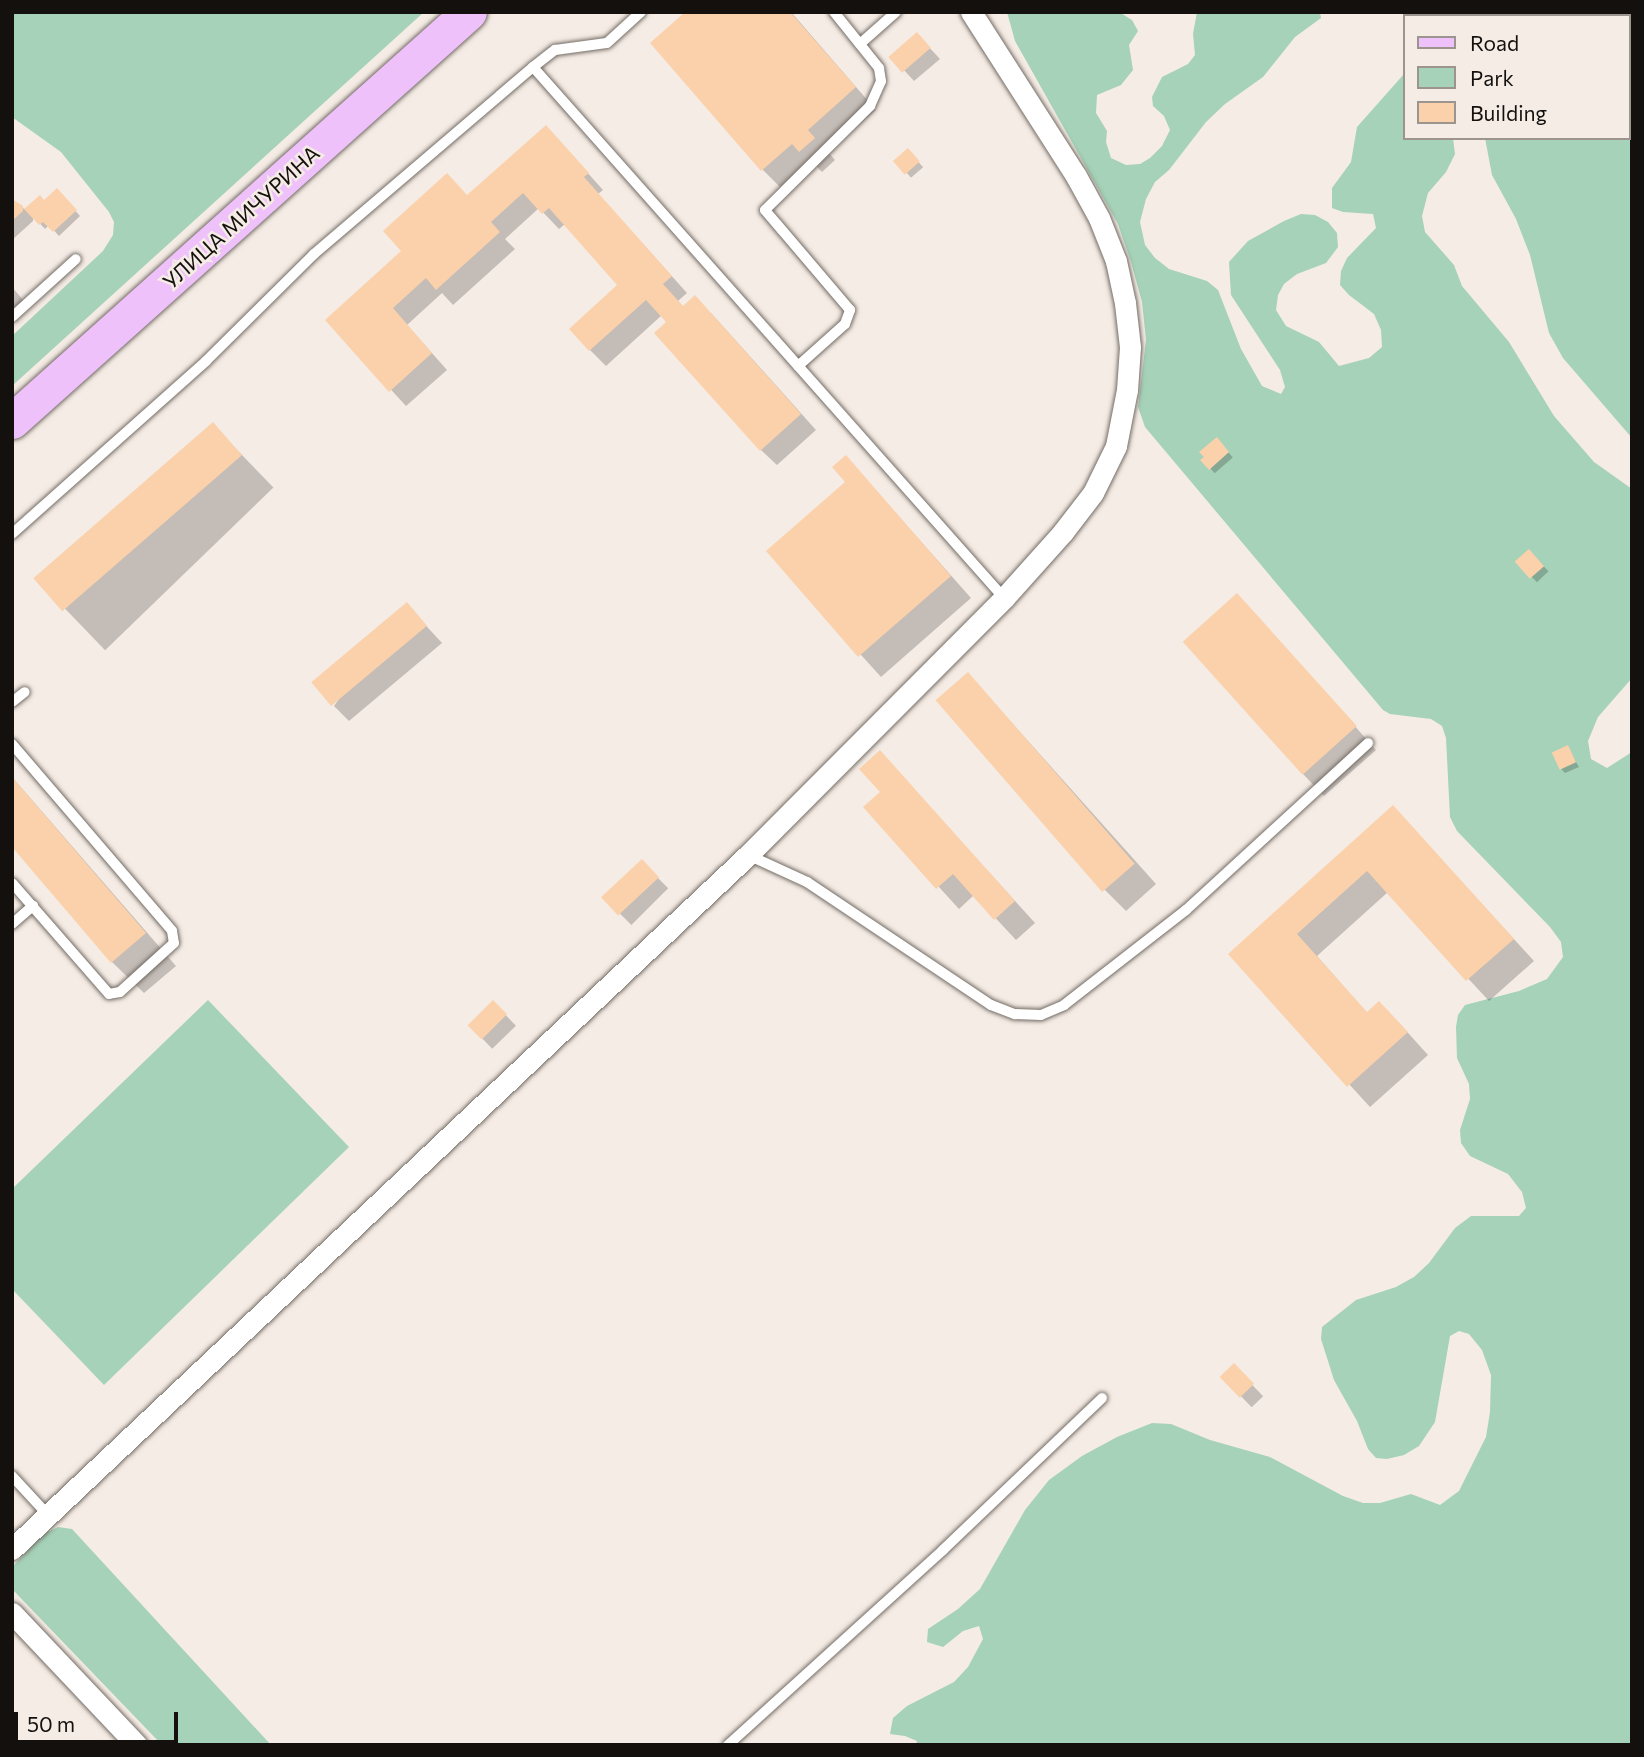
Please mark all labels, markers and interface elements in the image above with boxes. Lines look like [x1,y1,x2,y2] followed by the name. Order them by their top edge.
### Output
[1402,14,1630,140] legend
[1470,30,1519,55] text: Road
[1470,65,1514,90] text: Park
[1470,100,1547,125] text: Building
[158,140,324,294] street label: УЛИЦА МИЧУРИНА
[18,1698,182,1742] scale bar
[27,1711,75,1736] text: 50 m

